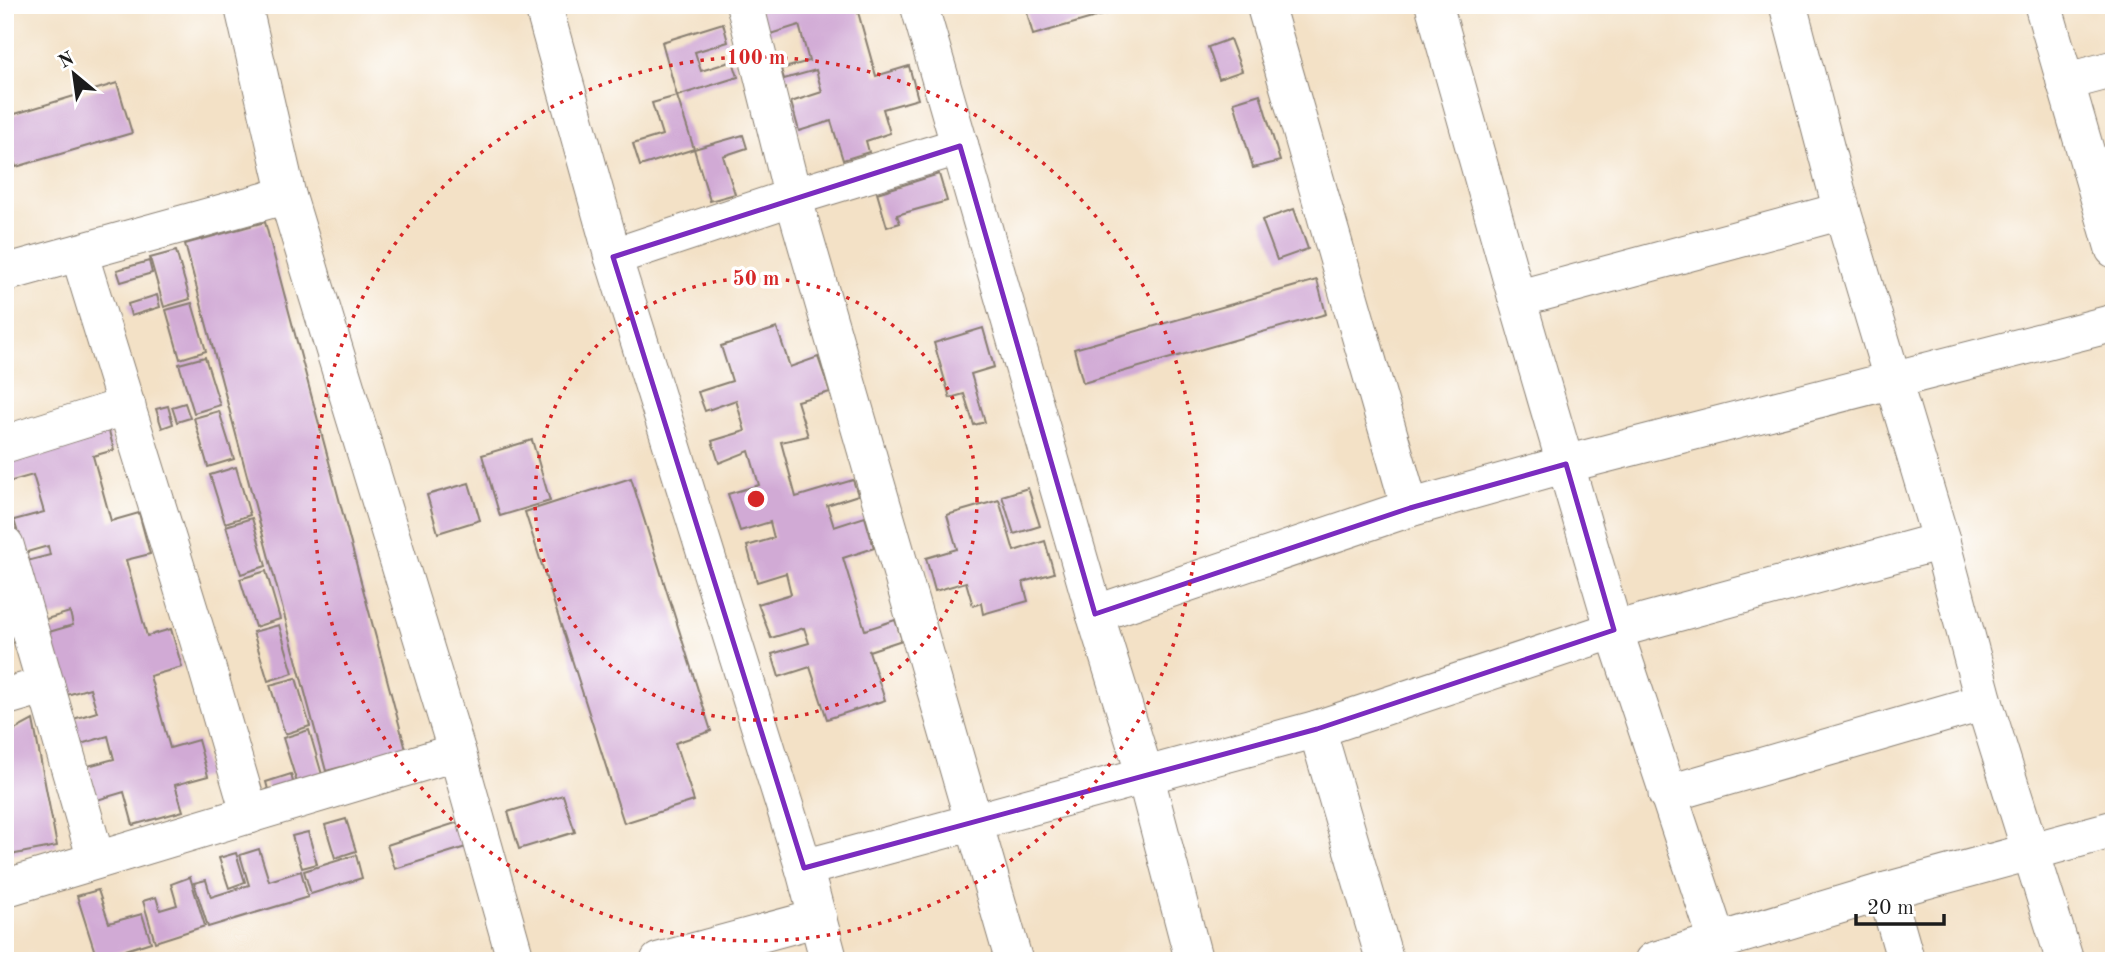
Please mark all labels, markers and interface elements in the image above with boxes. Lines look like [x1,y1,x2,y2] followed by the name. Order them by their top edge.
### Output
[38,38,108,108] north arrow
[726,48,786,69] text: 100 m
[56,49,78,73] text: N
[732,269,780,290] text: 50 m
[744,487,768,511] centre of rings
[1856,882,1944,926] scale bar
[1867,898,1914,919] text: 20 m

